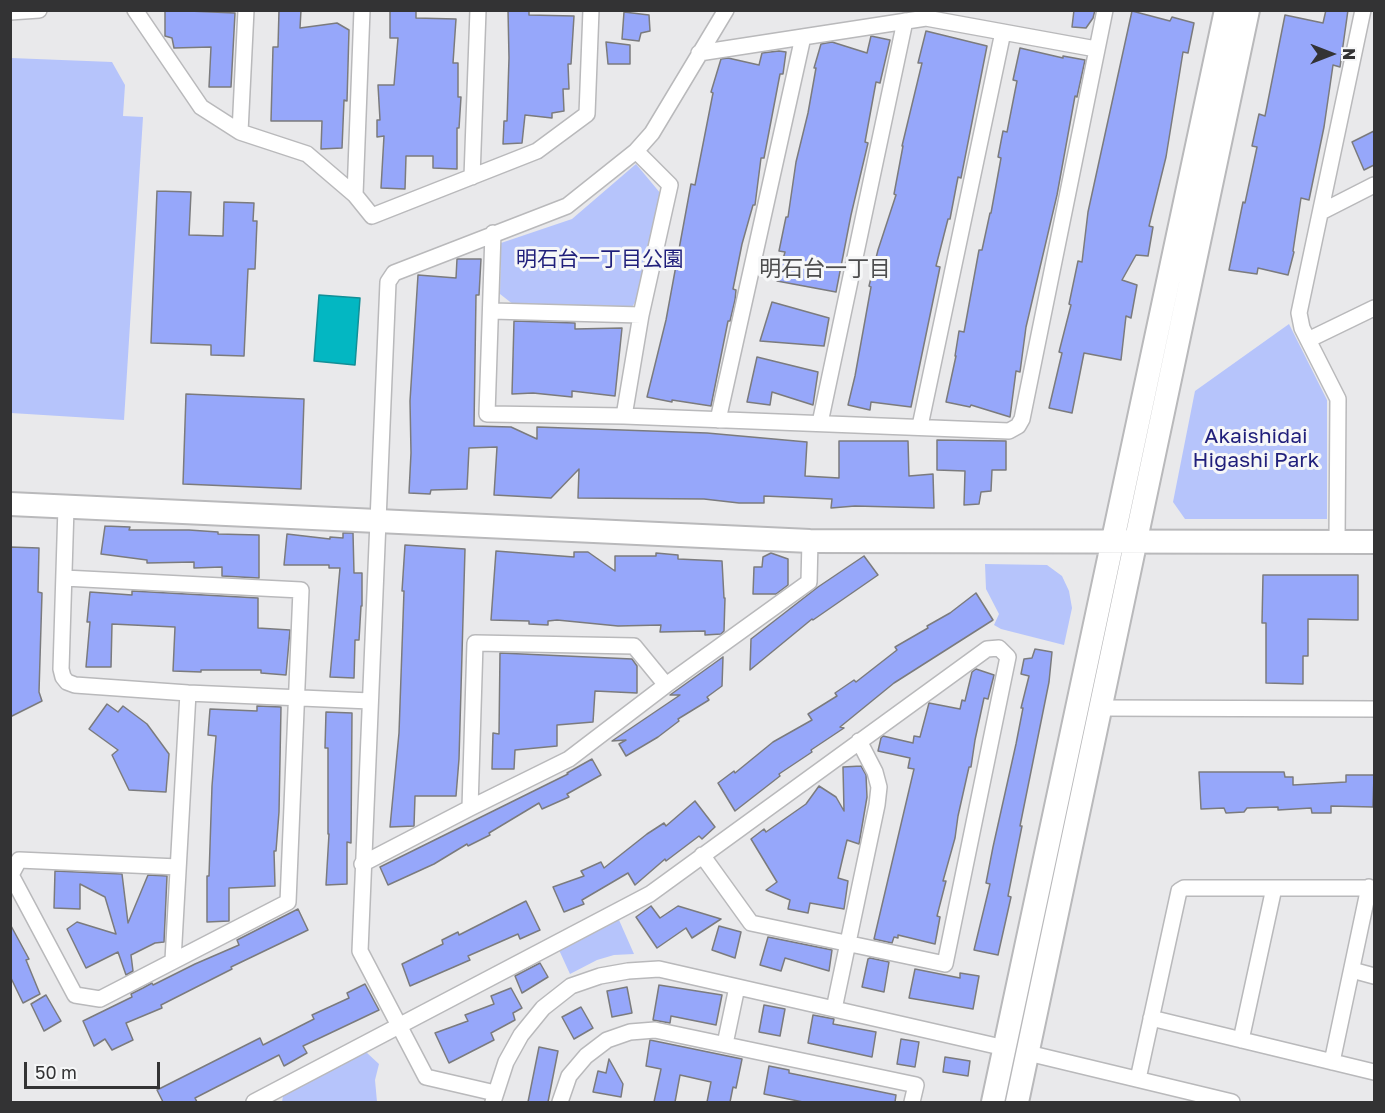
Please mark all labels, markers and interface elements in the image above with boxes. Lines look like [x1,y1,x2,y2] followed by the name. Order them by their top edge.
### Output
[1301,24,1361,84] north arrow
[1339,48,1359,60] text: N
[516,246,684,272] park label: 明石台一丁目公園
[759,256,891,282] district label: 明石台一丁目
[1193,423,1319,473] park label: Akaishidai Higashi Park
[27,1050,164,1088] scale bar
[35,1061,77,1083] text: 50 m

